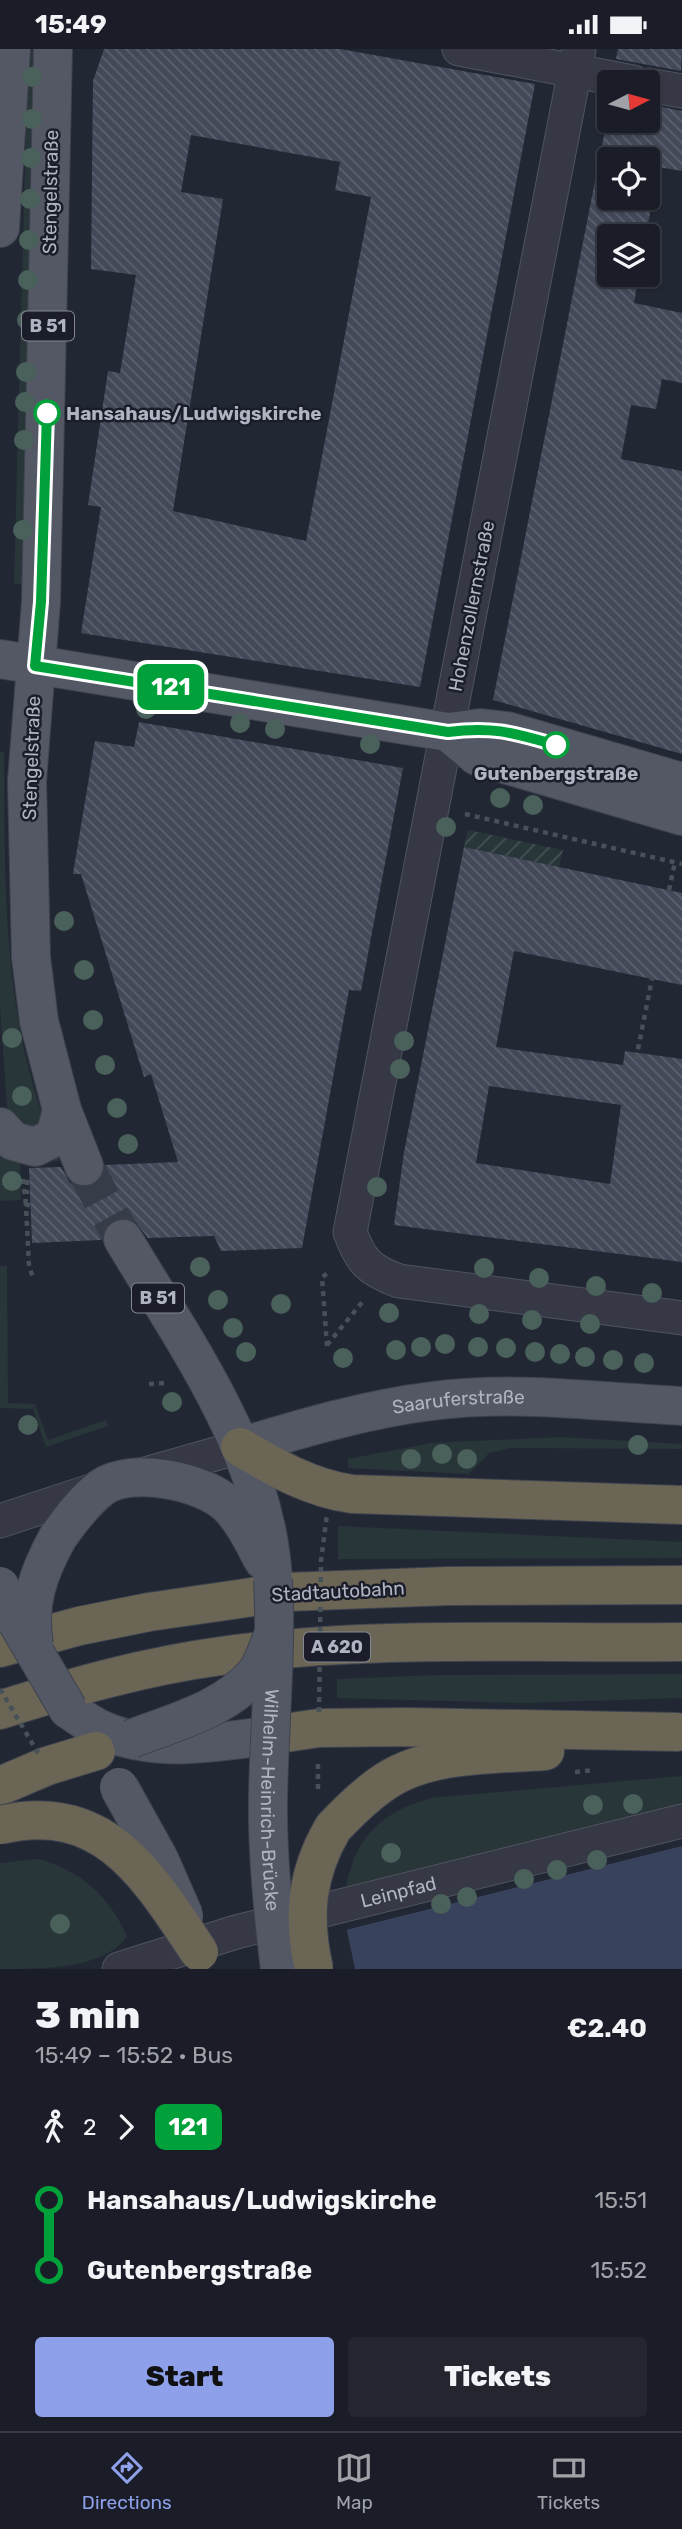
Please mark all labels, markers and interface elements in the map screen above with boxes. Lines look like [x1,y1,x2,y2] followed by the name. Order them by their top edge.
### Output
[35,9,107,40] text: 15:49
[597,70,660,133] north arrow
[597,70,660,287] map controls
[38,130,63,254] street label: Stengelstraße
[597,147,660,210] button: locate
[597,224,660,287] button: layers
[22,311,74,341] road number: B 51
[34,400,60,426] marker: Hansahaus/Ludwigskirche
[66,402,322,425] place label: Hansahaus/Ludwigskirche
[444,519,499,694] street label: Hohenzollernstraße
[131,664,211,710] line badge: 121
[151,673,191,701] text: 121
[18,695,45,821] street label: Stengelstraße
[543,732,569,758] marker: Gutenbergstraße
[474,762,638,785] place label: Gutenbergstraße
[132,1283,184,1313] road number: B 51
[390,1385,525,1419] street label: Saaruferstraße
[271,1577,405,1606] street label: Stadtautobahn
[304,1632,370,1661] road number: A 620
[256,1688,284,1912] street label: Wilhelm-Heinrich-Brücke
[358,1872,439,1913] street label: Leinpfad
[35,1992,140,2038] text: 3 min
[567,2013,647,2044] text: €2.40
[35,2041,233,2069] text: 15:49 – 15:52 · Bus
[35,2108,73,2146] icon: walk
[107,2108,145,2146] icon: forward
[83,2113,97,2141] text: 2
[169,2113,208,2141] text: 121
[87,2185,437,2216] text: Hansahaus/Ludwigskirche
[594,2186,647,2214] text: 15:51
[87,2255,312,2286] text: Gutenbergstraße
[590,2256,647,2284] text: 15:52
[35,2337,334,2417] button: Start
[348,2337,647,2417] button: Tickets
[82,2449,172,2514] tab: Directions
[335,2449,373,2514] tab: Map
[537,2449,600,2514] tab: Tickets

